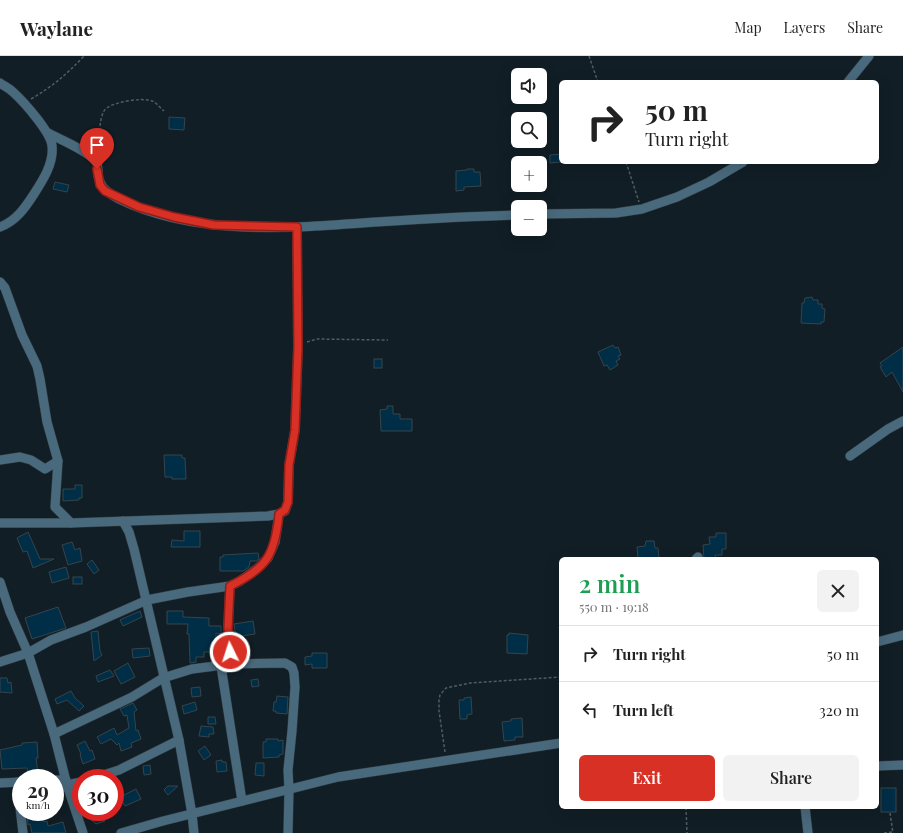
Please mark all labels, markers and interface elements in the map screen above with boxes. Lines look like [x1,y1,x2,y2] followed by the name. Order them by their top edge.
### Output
[20,15,93,41] text: Waylane
[734,18,762,37] text: Map
[784,18,825,37] text: Layers
[847,18,883,37] text: Share
[511,68,547,236] map controls
[511,68,547,104] button: sound
[645,91,708,128] text: 50 m
[579,96,631,148] icon: right
[511,112,547,148] button: search
[645,127,728,151] text: Turn right
[80,128,114,169] pin
[86,134,108,156] icon: arrive
[511,156,547,192] button: +
[511,200,547,236] button: −
[579,567,640,599] text: 2 min
[817,570,859,612] button: close
[579,598,649,615] text: 550 m · 19:18
[209,631,251,673] position arrow
[579,643,601,665] icon: right
[613,644,686,664] text: Turn right
[827,644,859,664] text: 50 m
[579,699,601,721] icon: left
[613,700,674,720] text: Turn left
[819,700,859,720] text: 320 m
[579,755,715,801] button: Exit
[723,755,859,801] button: Share
[72,769,124,821] speed limit sign: 30
[27,776,49,803] text: 29
[26,798,50,812] text: km/h

